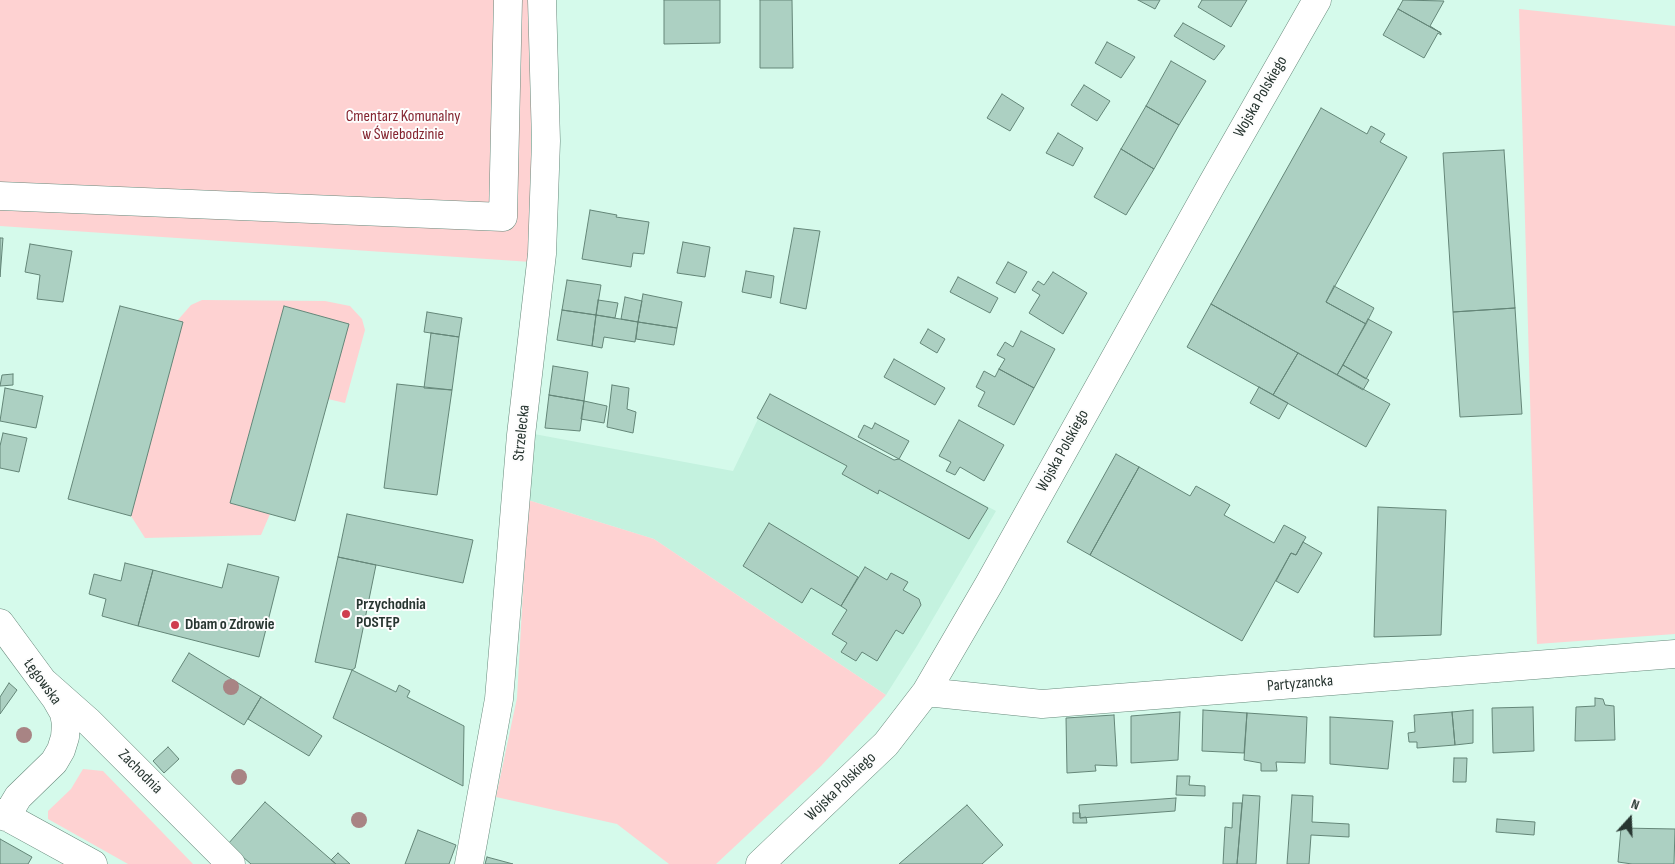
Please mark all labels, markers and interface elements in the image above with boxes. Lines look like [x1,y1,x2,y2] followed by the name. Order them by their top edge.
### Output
[1230,53,1292,141] street label: Wojska Polskiego
[346,107,460,145] park label: Cmentarz Komunalny w Świebodzinie
[510,404,534,462] street label: Strzelecka
[1033,407,1093,495] street label: Wojska Polskiego
[356,595,426,633] place label: Przychodnia POSTĘP
[340,608,352,620] marker: Przychodnia POSTĘP
[185,615,275,635] place label: Dbam o Zdrowie
[169,619,181,631] marker: Dbam o Zdrowie
[19,655,65,709] street label: Łęgowska
[1266,672,1334,696] street label: Partyzancka
[114,746,166,798] street label: Zachodnia
[802,749,880,825] street label: Wojska Polskiego
[1605,794,1655,844] north arrow
[1629,795,1642,814] text: N

